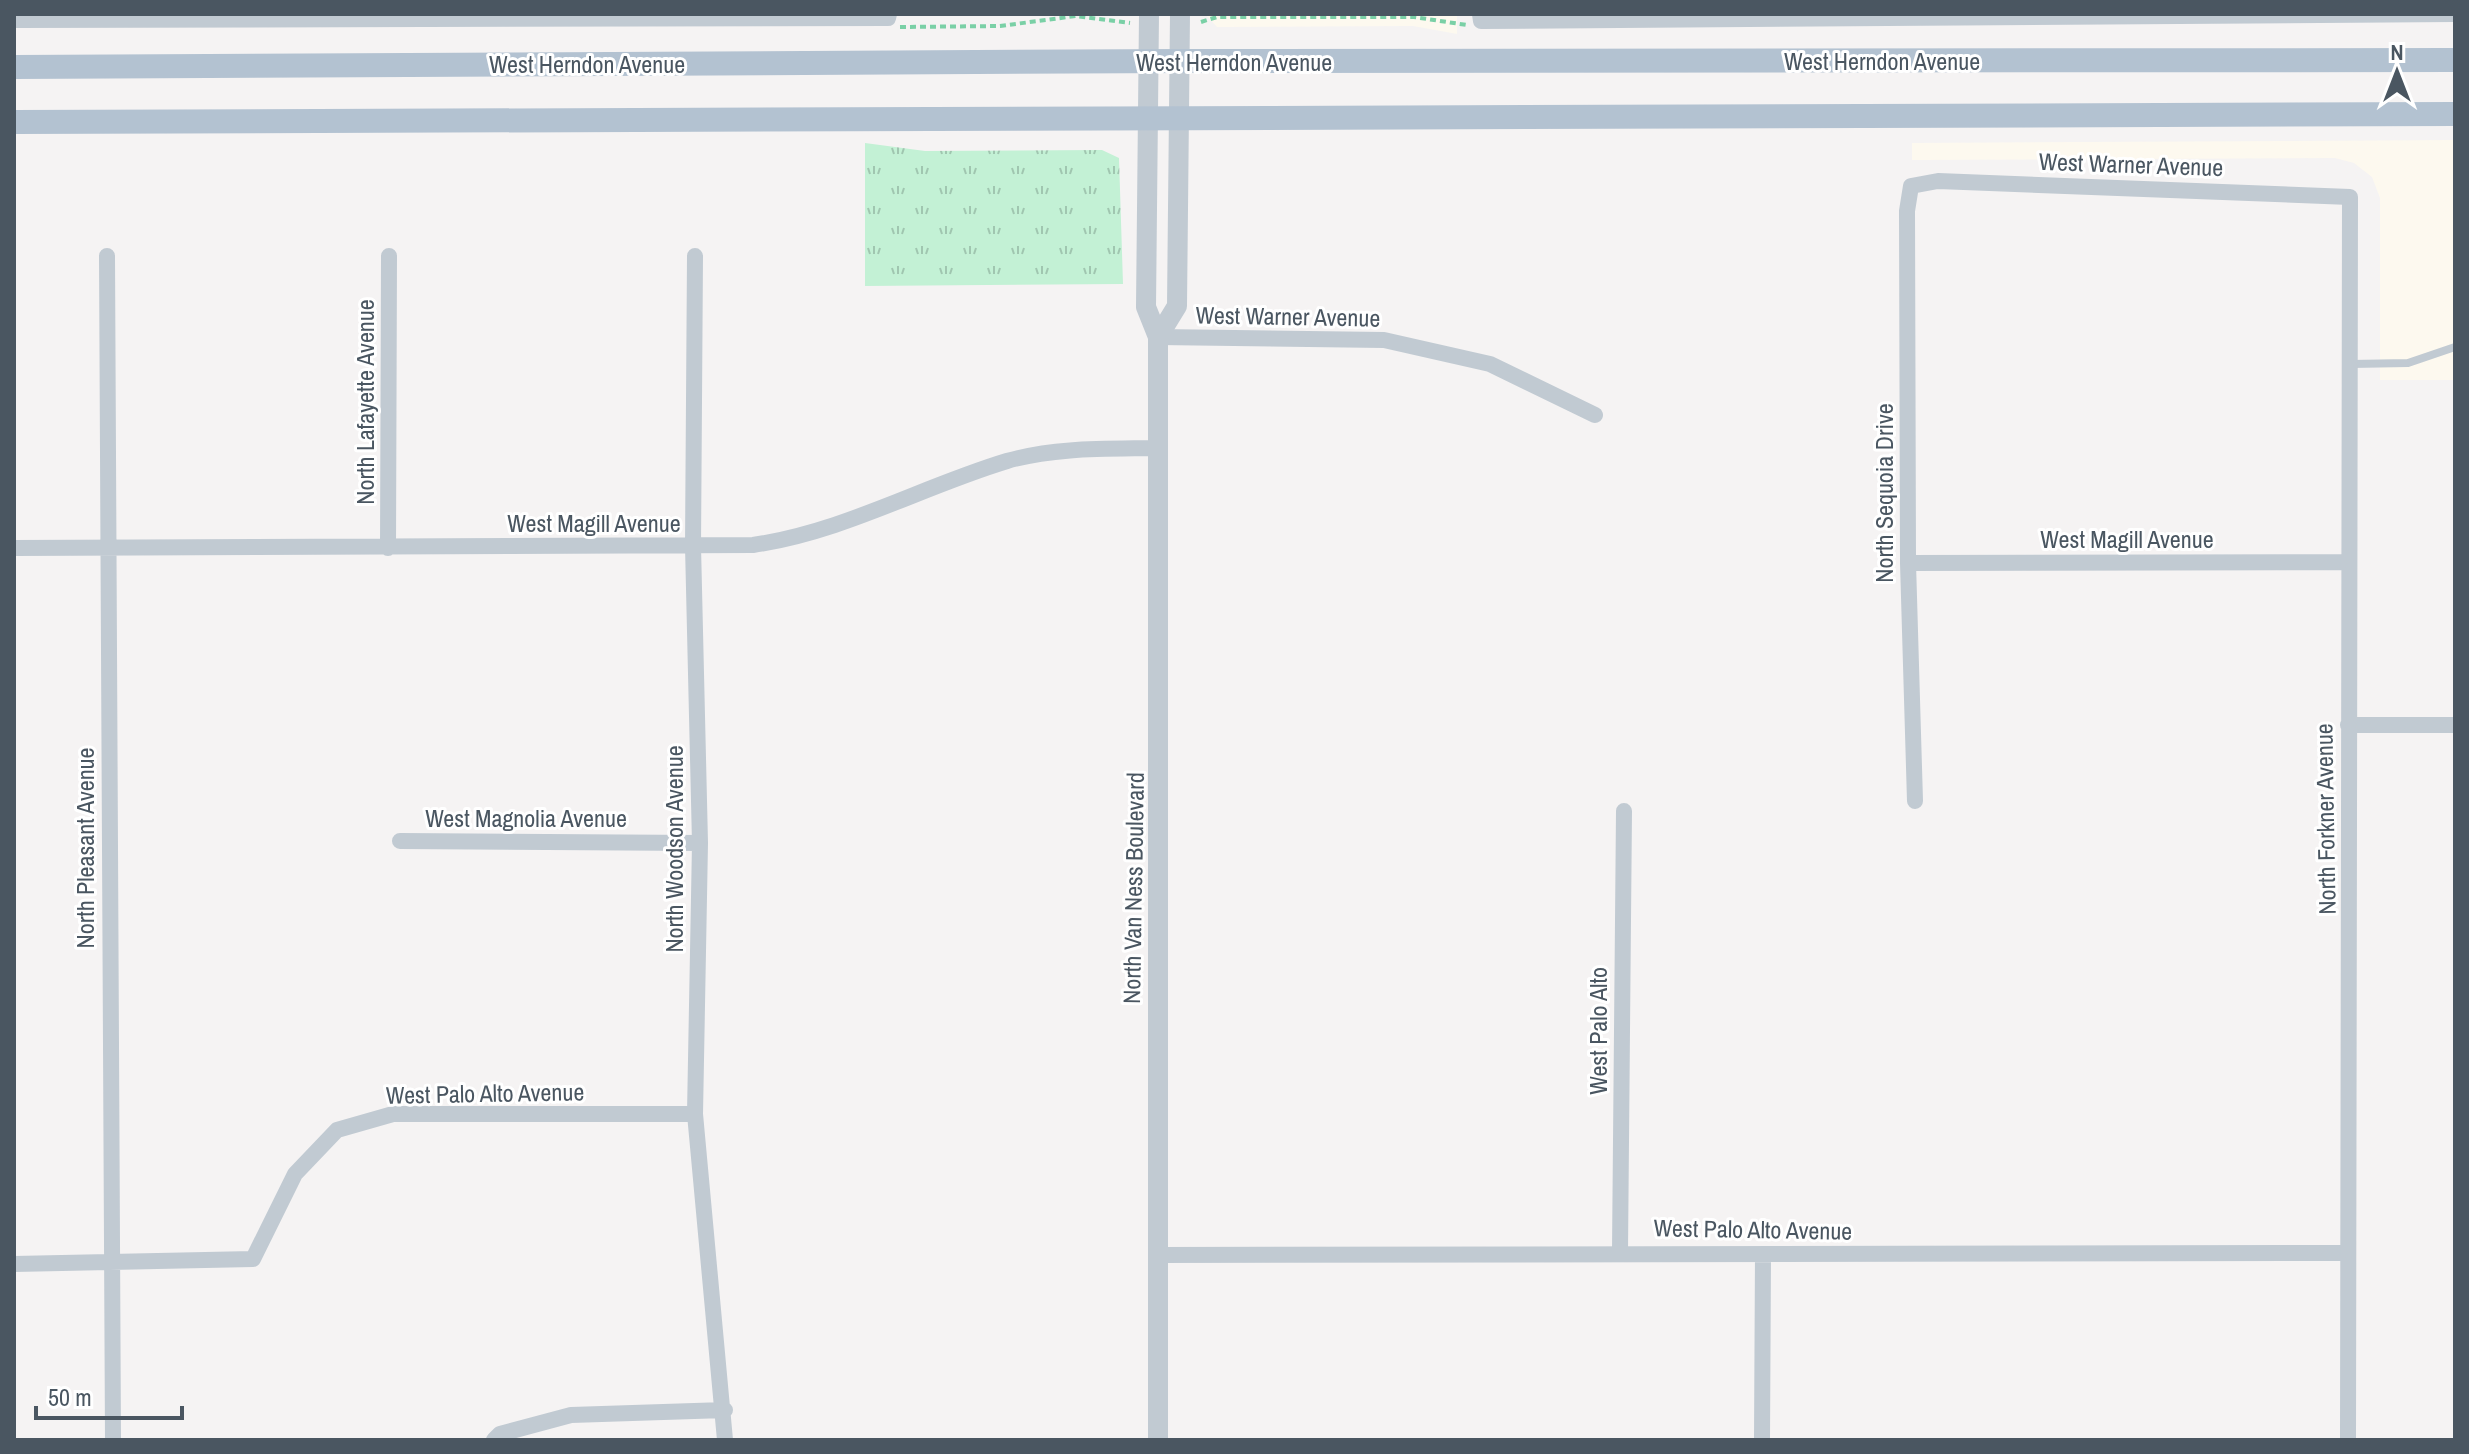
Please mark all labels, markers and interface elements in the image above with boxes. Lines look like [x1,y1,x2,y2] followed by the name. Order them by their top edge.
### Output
[2357,32,2437,112] north arrow
[2390,37,2404,67] text: N
[1784,45,1980,77] street label: West Herndon Avenue
[1136,46,1332,78] street label: West Herndon Avenue
[489,48,685,80] street label: West Herndon Avenue
[2038,145,2224,183] street label: West Warner Avenue
[1195,298,1381,334] street label: West Warner Avenue
[349,299,381,505] street label: North Lafayette Avenue
[1868,403,1900,583] street label: North Sequoia Drive
[507,507,681,539] street label: West Magill Avenue
[2040,523,2214,555] street label: West Magill Avenue
[2307,723,2343,915] street label: North Forkner Avenue
[658,745,690,953] street label: North Woodson Avenue
[69,748,101,948] street label: North Pleasant Avenue
[1115,772,1151,1004] street label: North Van Ness Boulevard
[425,802,627,834] street label: West Magnolia Avenue
[1582,967,1614,1095] street label: West Palo Alto
[386,1075,584,1111] street label: West Palo Alto Avenue
[1654,1211,1852,1247] street label: West Palo Alto Avenue
[36,1370,182,1420] scale bar
[48,1381,92,1413] text: 50 m

